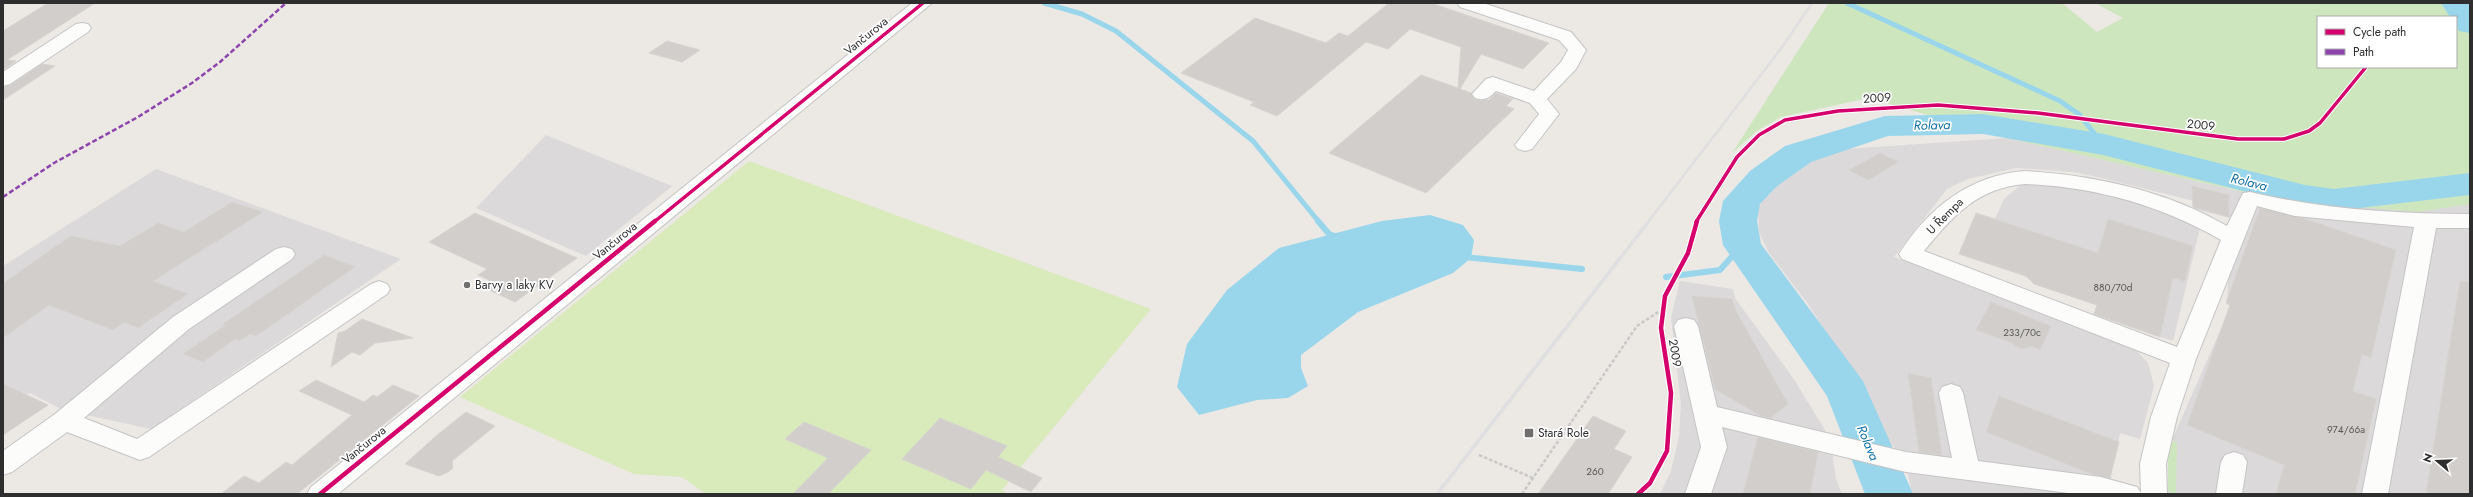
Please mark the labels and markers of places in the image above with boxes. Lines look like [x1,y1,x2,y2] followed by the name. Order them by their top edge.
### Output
[475,276,554,294] place label: Barvy a laky KV
[462,280,472,290] marker: Barvy a laky KV
[1538,424,1589,442] place label: Stará Role
[1523,427,1535,439] marker: Stará Role

